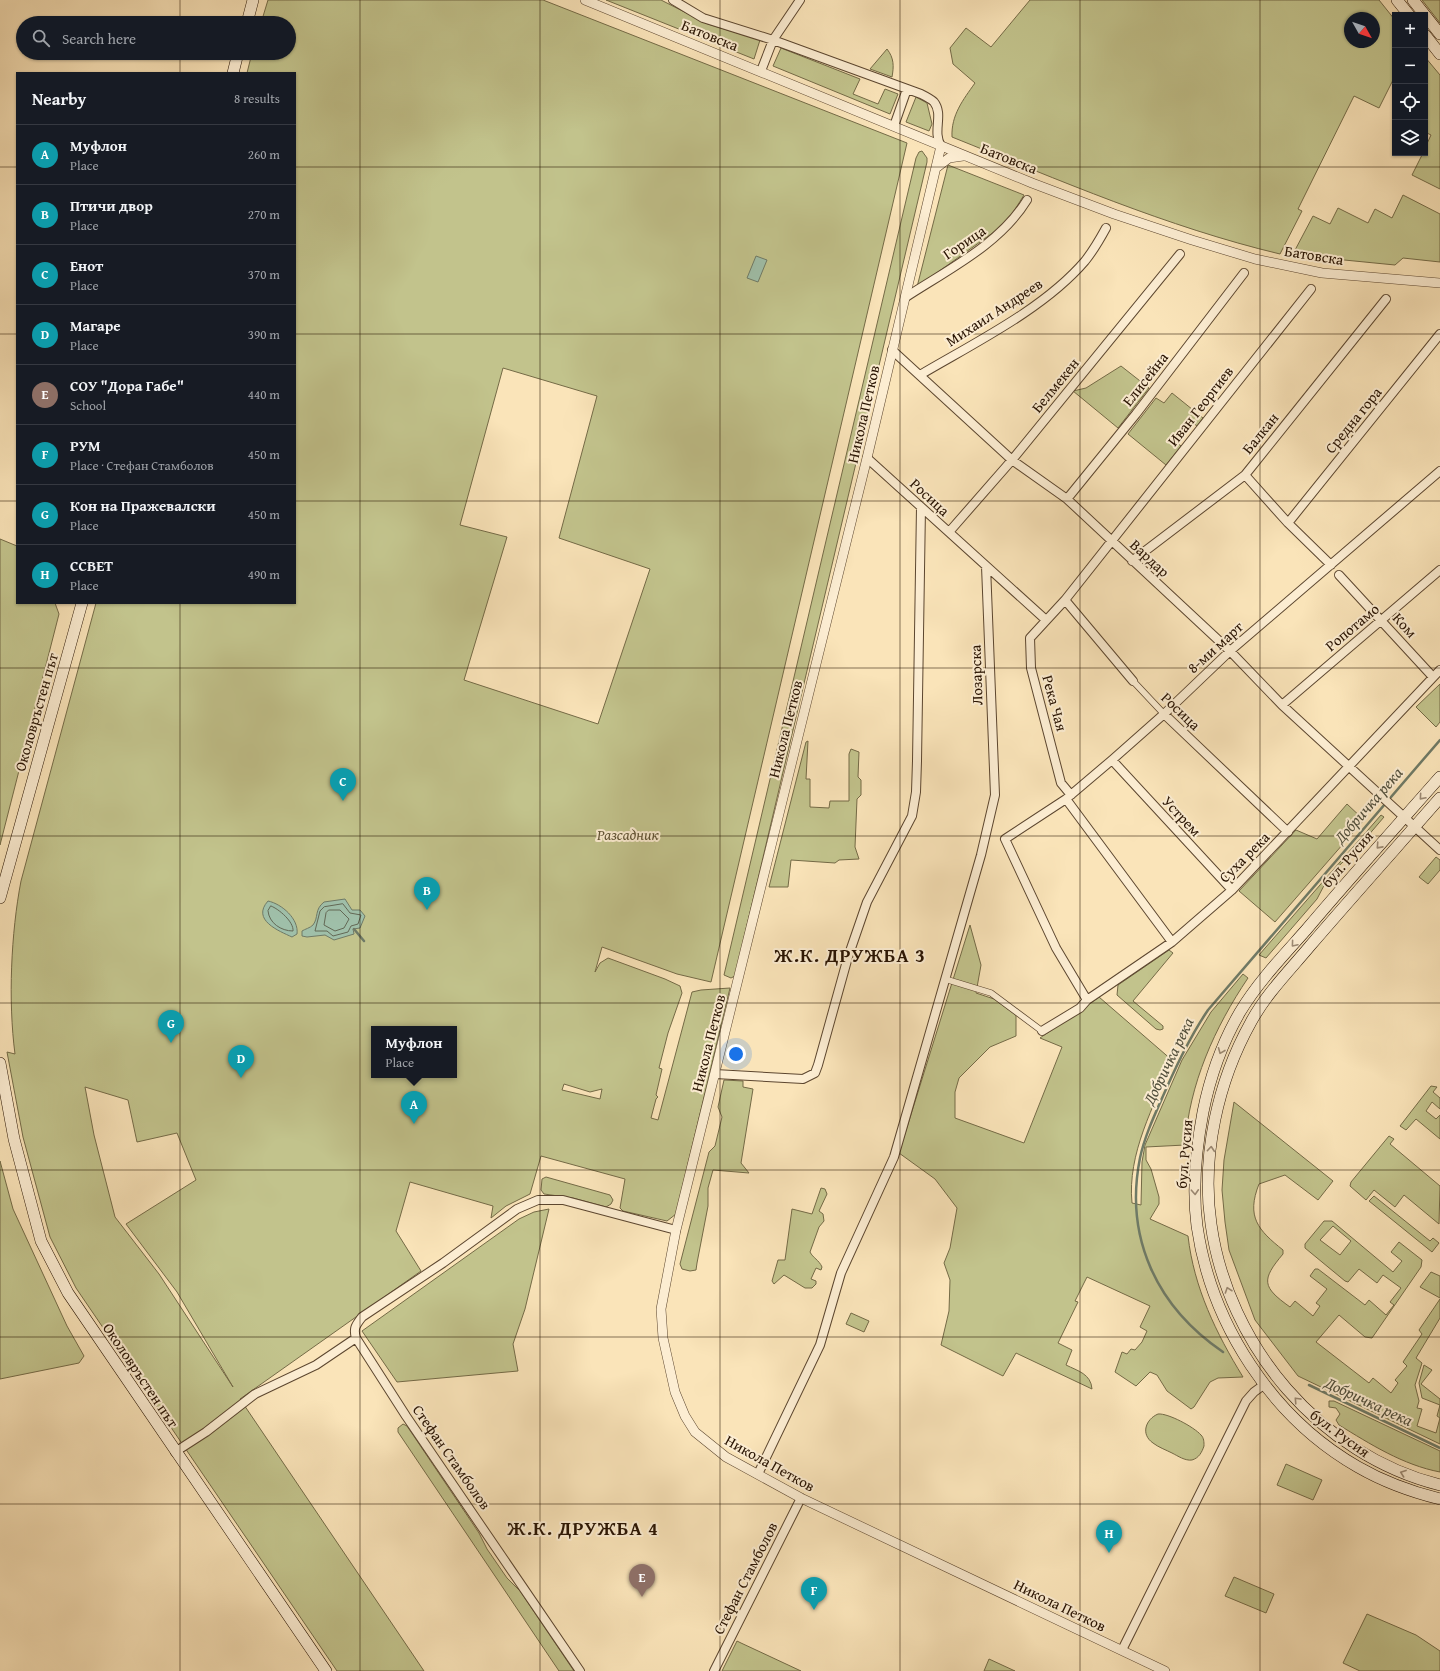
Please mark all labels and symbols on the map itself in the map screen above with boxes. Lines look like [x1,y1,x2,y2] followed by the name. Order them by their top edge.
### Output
[1344,12,1380,48] north arrow
[678,14,742,56] street label: Батовска
[977,137,1041,179] street label: Батовска
[938,220,990,264] street label: Горица
[1283,240,1346,270] street label: Батовска
[942,273,1046,351] street label: Михаил Андреев
[1117,347,1173,410] street label: Елисейна
[1026,353,1084,417] street label: Белмекен
[1162,362,1238,450] street label: Иван Георгиев
[842,363,884,465] street label: Никола Петков
[1320,382,1387,458] street label: Средна гора
[1237,408,1283,458] street label: Балкан
[906,473,955,521] street label: Росица
[1126,534,1174,582] street label: Вардар
[1321,598,1384,656] street label: Ропотамо
[1388,608,1422,642] street label: Ком
[1183,616,1248,678] street label: 8-ми март
[964,644,988,706] street label: Лозарска
[9,650,63,774] street label: Околовръстен път
[1037,673,1073,734] street label: Река Чая
[763,678,807,780] street label: Никола Петков
[1157,687,1206,735] street label: Росица
[1327,761,1408,849] water label: Добричка река
[330,768,356,801] pin: C
[1158,791,1207,841] street label: Устрем
[1420,792,1427,800] one-way arrow
[596,824,660,845] park label: Разсадник
[1214,826,1275,887] street label: Суха река
[1316,826,1378,892] street label: бул. Русия
[1376,841,1384,849] one-way arrow
[414,877,440,910] pin: B
[1291,939,1298,947] one-way arrow
[773,941,926,969] district label: Ж.К. ДРУЖБА 3
[686,992,730,1094] street label: Никола Петков
[158,1010,184,1043] pin: G
[1136,1013,1200,1110] water label: Добричка река
[726,1044,746,1064] your location
[228,1045,254,1078] pin: D
[1218,1048,1226,1055] one-way arrow
[401,1091,427,1124] pin: A
[1171,1118,1198,1189] street label: бул. Русия
[1207,1146,1216,1152] one-way arrow
[1191,1189,1200,1195] one-way arrow
[1224,1287,1233,1294] one-way arrow
[98,1318,184,1432] street label: Околовръстен път
[1320,1370,1417,1432] water label: Добричка река
[1294,1397,1301,1405] one-way arrow
[408,1400,496,1514] street label: Стефан Стамболов
[1306,1404,1375,1462] street label: бул. Русия
[721,1430,819,1496] street label: Никола Петков
[1400,1469,1407,1477] one-way arrow
[506,1514,659,1542] district label: Ж.К. ДРУЖБА 4
[708,1518,782,1638] street label: Стефан Стамболов
[1096,1520,1122,1553] pin: H
[629,1564,655,1597] pin: E
[1011,1574,1109,1636] street label: Никола Петков
[801,1577,827,1610] pin: F

